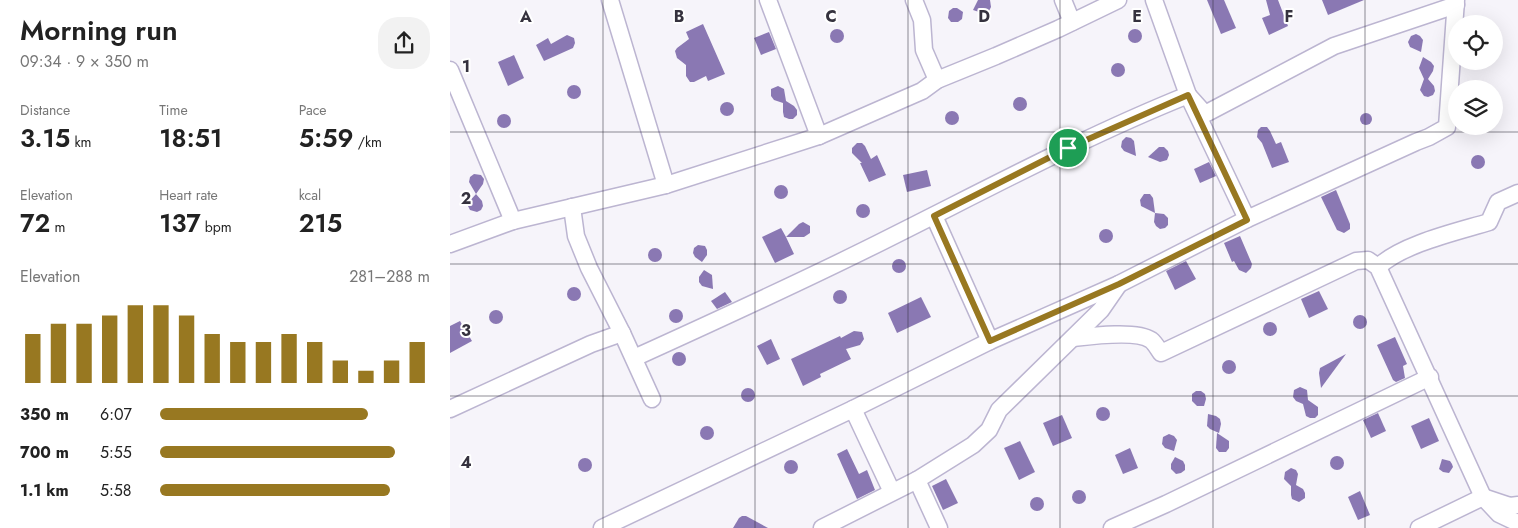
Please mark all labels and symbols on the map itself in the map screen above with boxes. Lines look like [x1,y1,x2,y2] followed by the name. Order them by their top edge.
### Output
[519,5,532,28] text: A
[674,5,684,28] text: B
[825,5,837,28] text: C
[978,5,990,28] text: D
[1132,5,1142,28] text: E
[1285,5,1293,28] text: F
[462,55,470,78] text: 1
[1047,127,1089,169] pin
[461,187,471,210] text: 2
[461,319,471,342] text: 3
[460,451,472,474] text: 4

